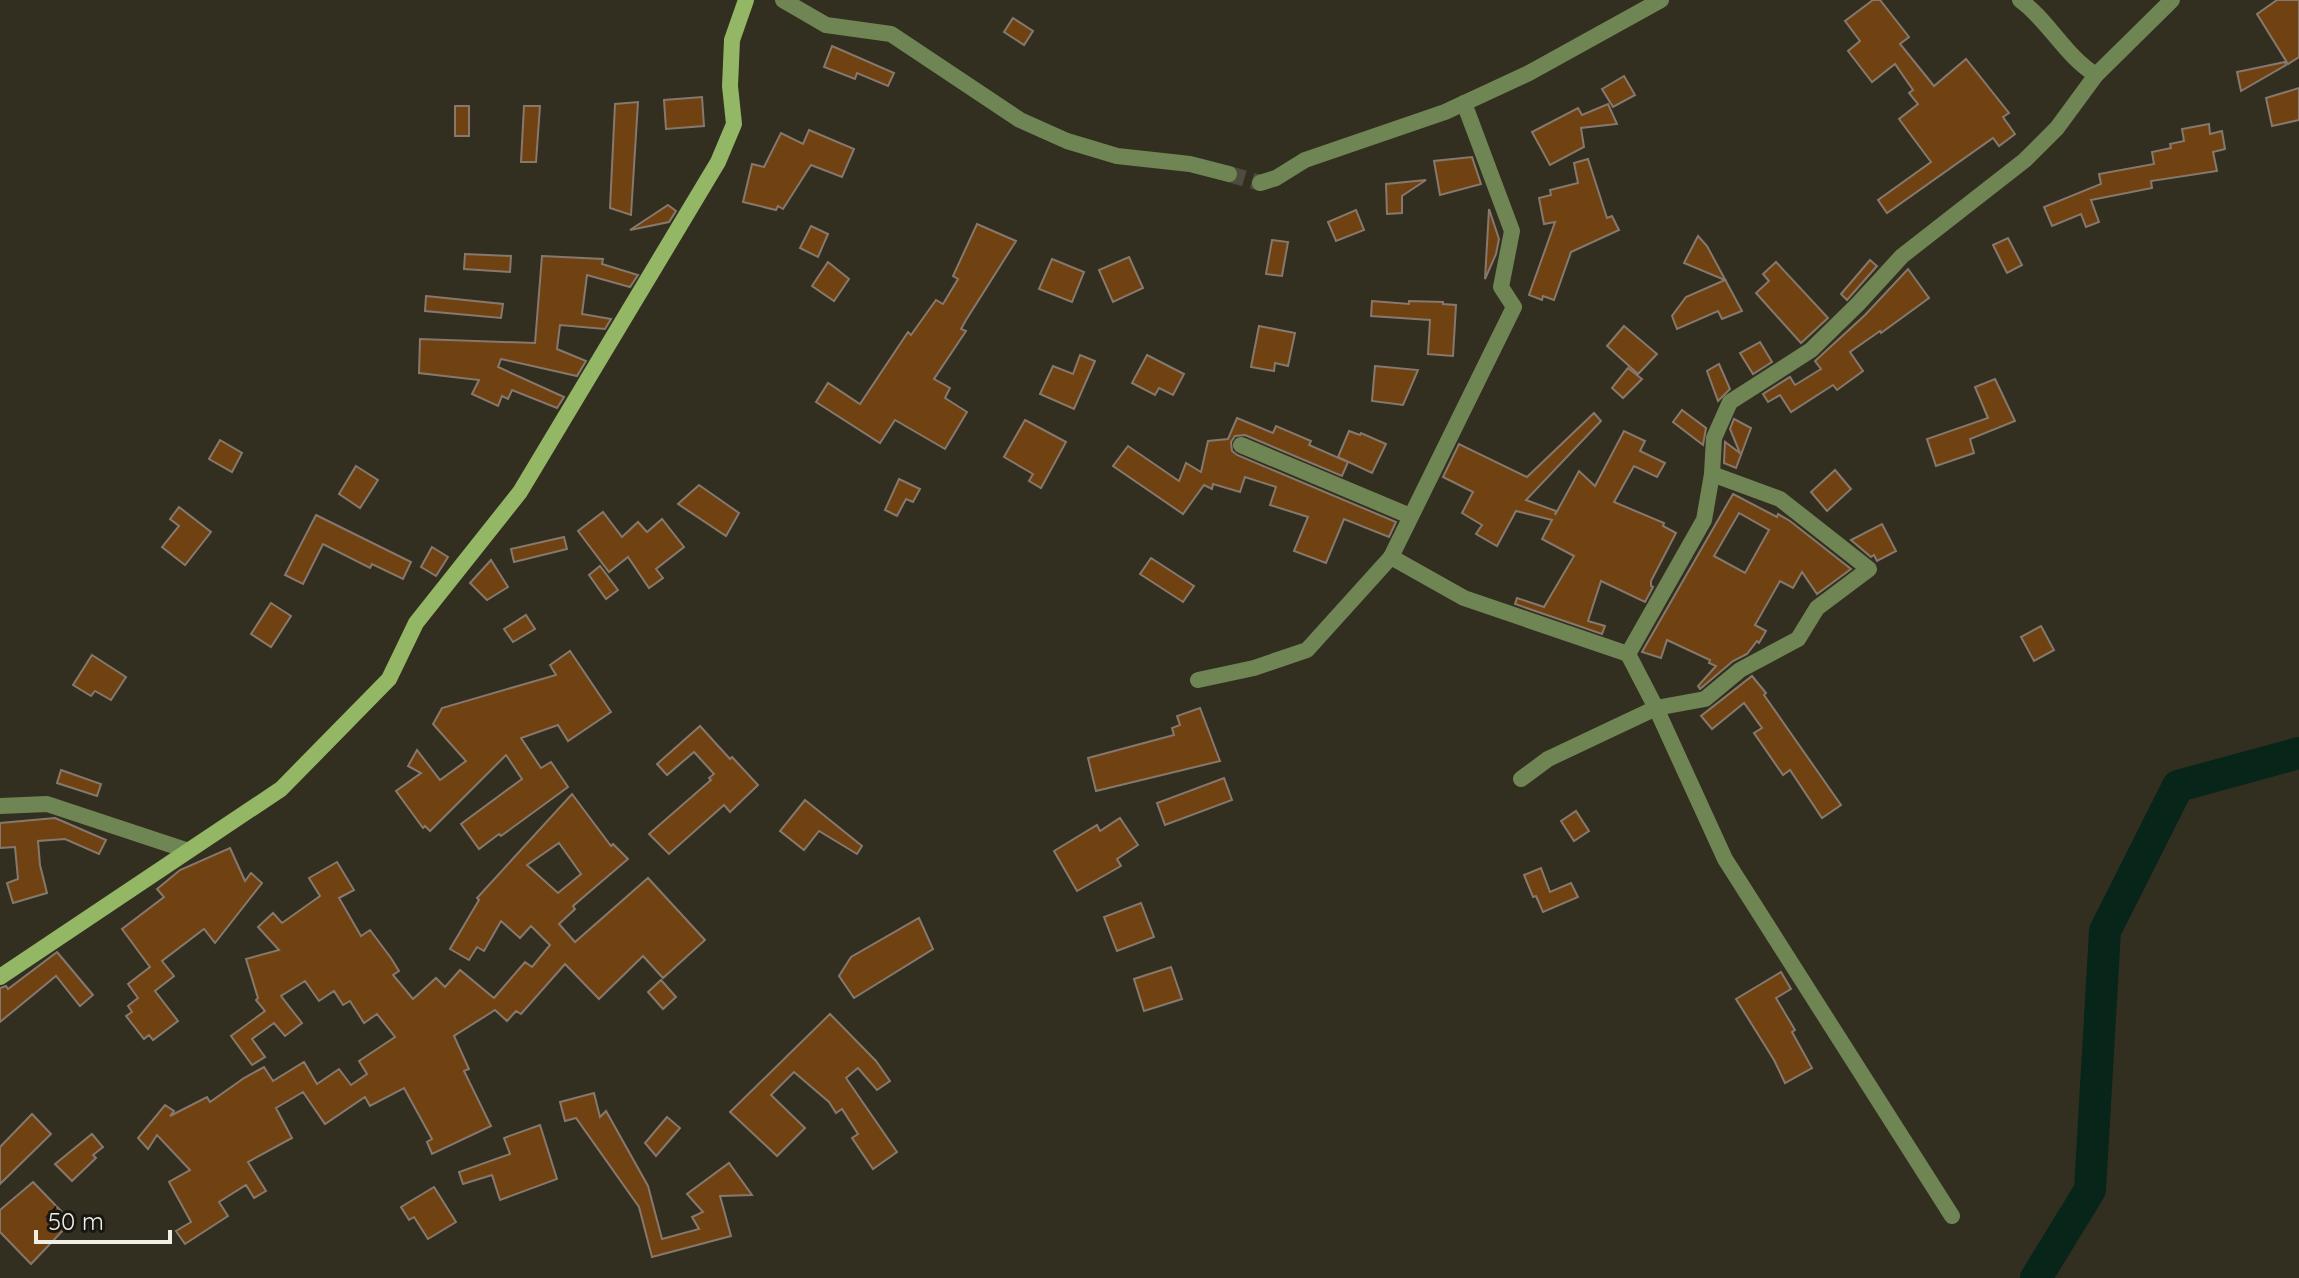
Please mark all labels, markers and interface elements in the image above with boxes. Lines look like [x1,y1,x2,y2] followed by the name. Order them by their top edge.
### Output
[36,1194,170,1244] scale bar
[48,1206,104,1236] text: 50 m

